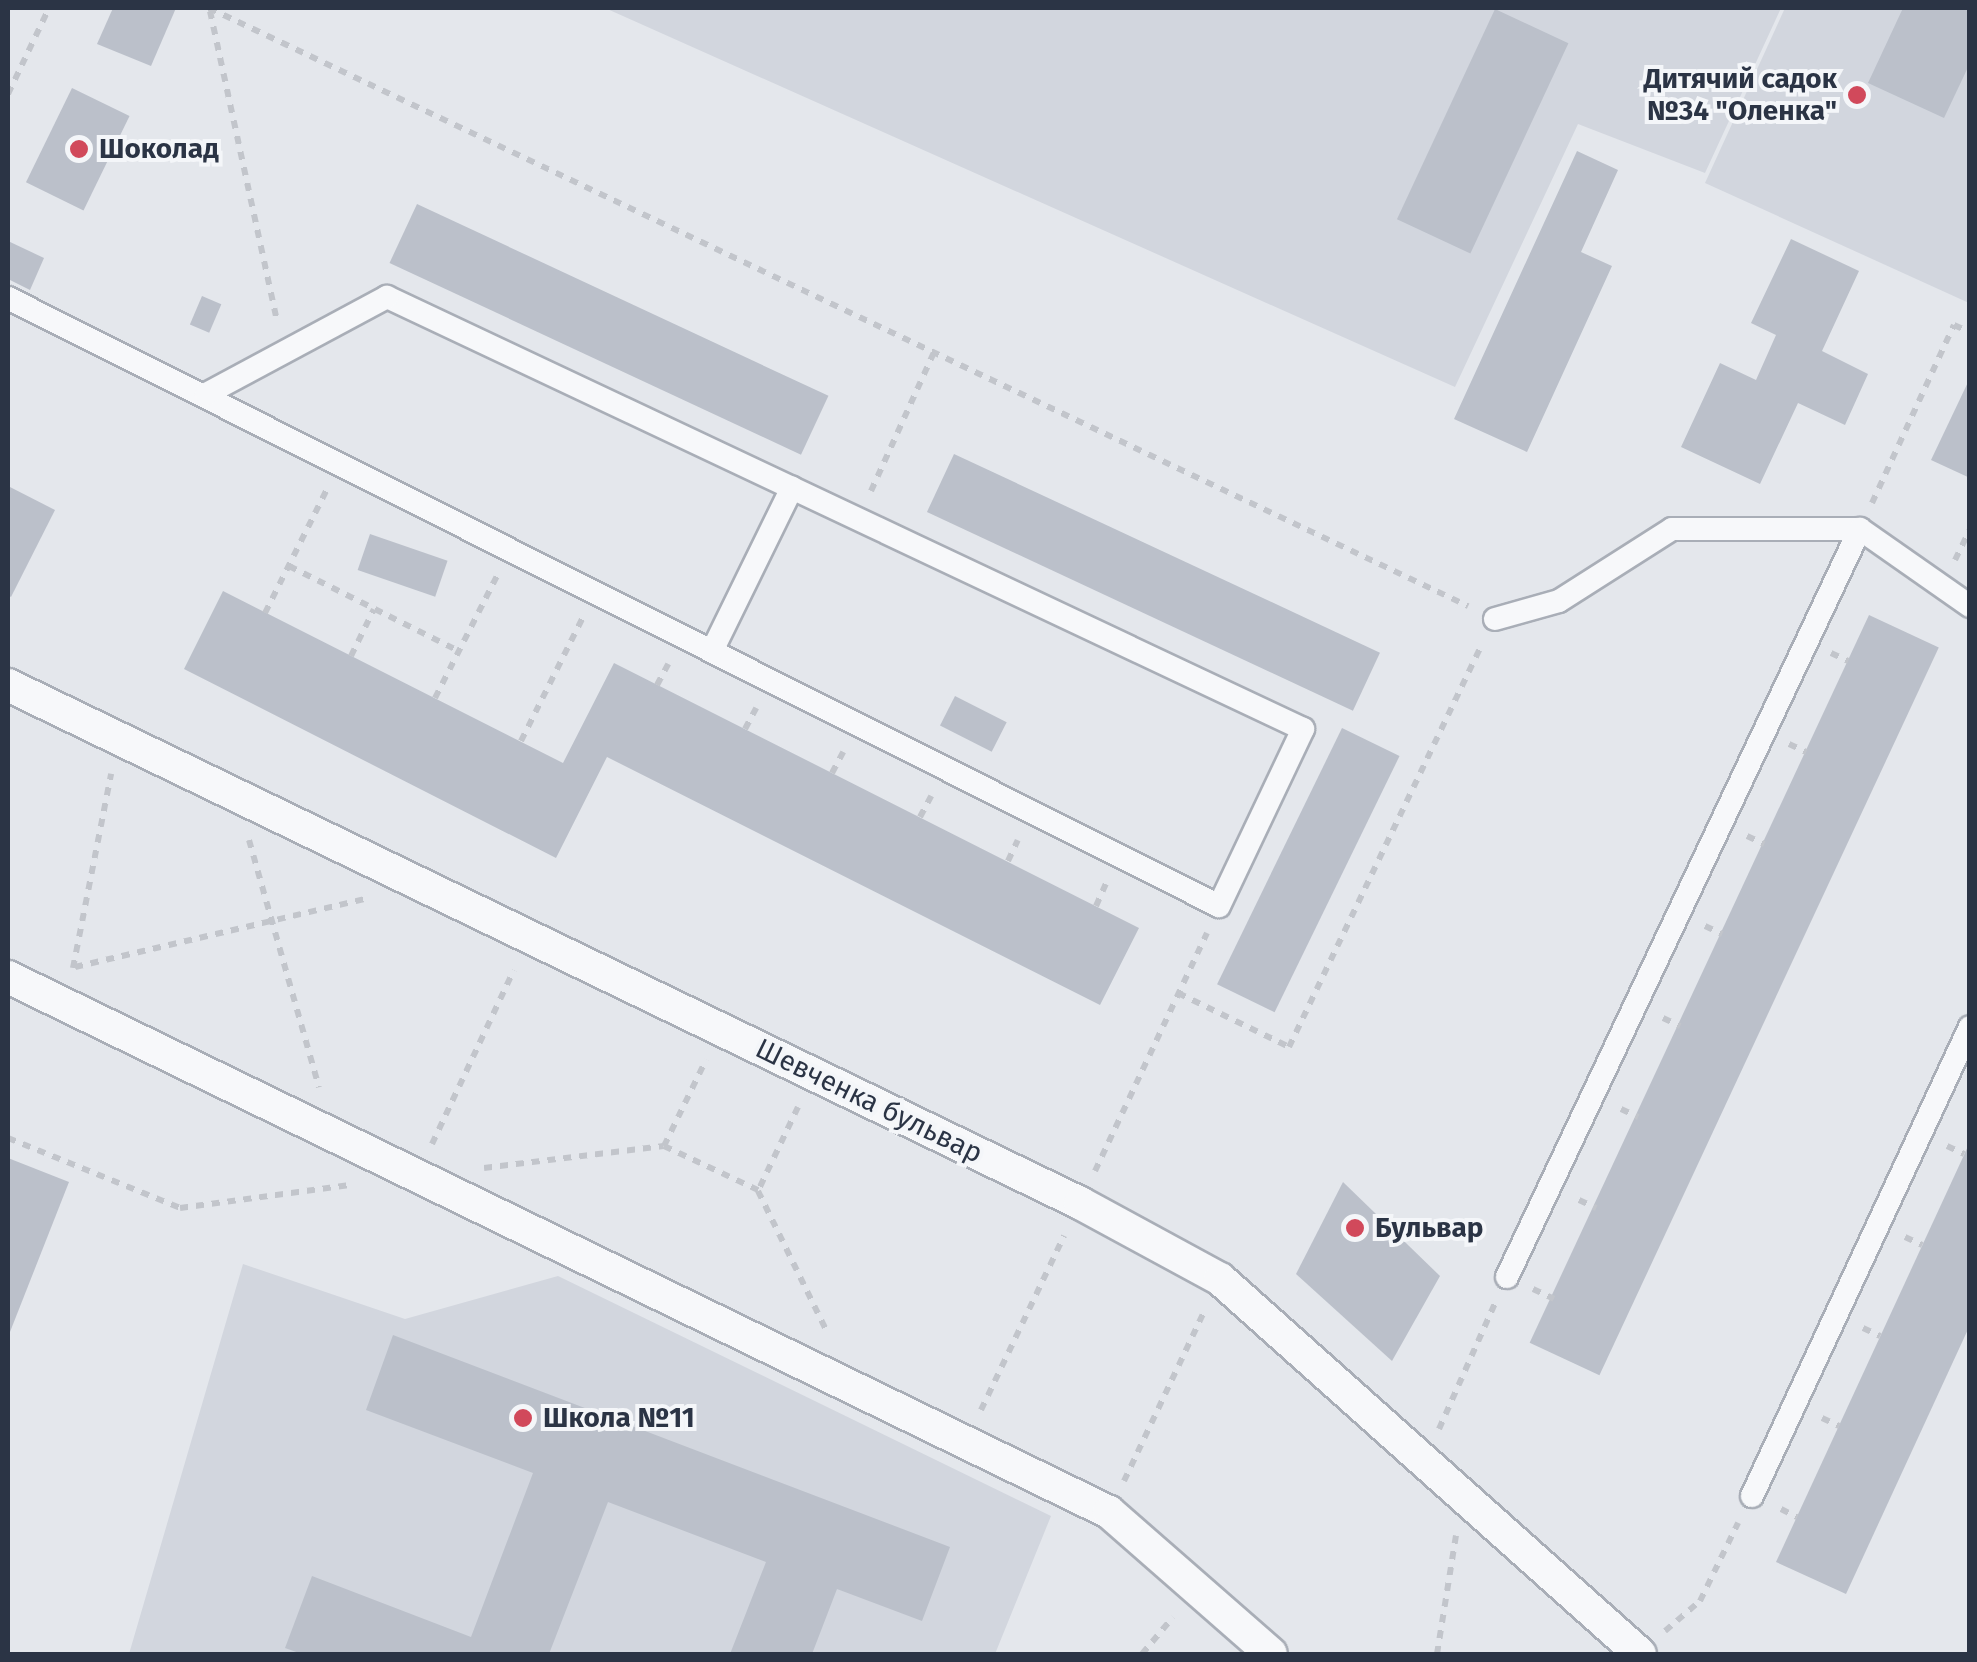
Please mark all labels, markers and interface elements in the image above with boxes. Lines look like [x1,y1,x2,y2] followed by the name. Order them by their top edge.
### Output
[1644,62,1837,128] place label: Дитячий садок №34 "Оленка"
[1846,84,1868,106] marker: Дитячий садок №34 "Оленка"
[99,132,219,166] place label: Шоколад
[68,138,90,160] marker: Шоколад
[750,1032,988,1170] street label: Шевченка бульвар
[1375,1211,1483,1245] place label: Бульвар
[1344,1217,1366,1239] marker: Бульвар
[543,1401,695,1435] place label: Школа №11
[512,1407,534,1429] marker: Школа №11

